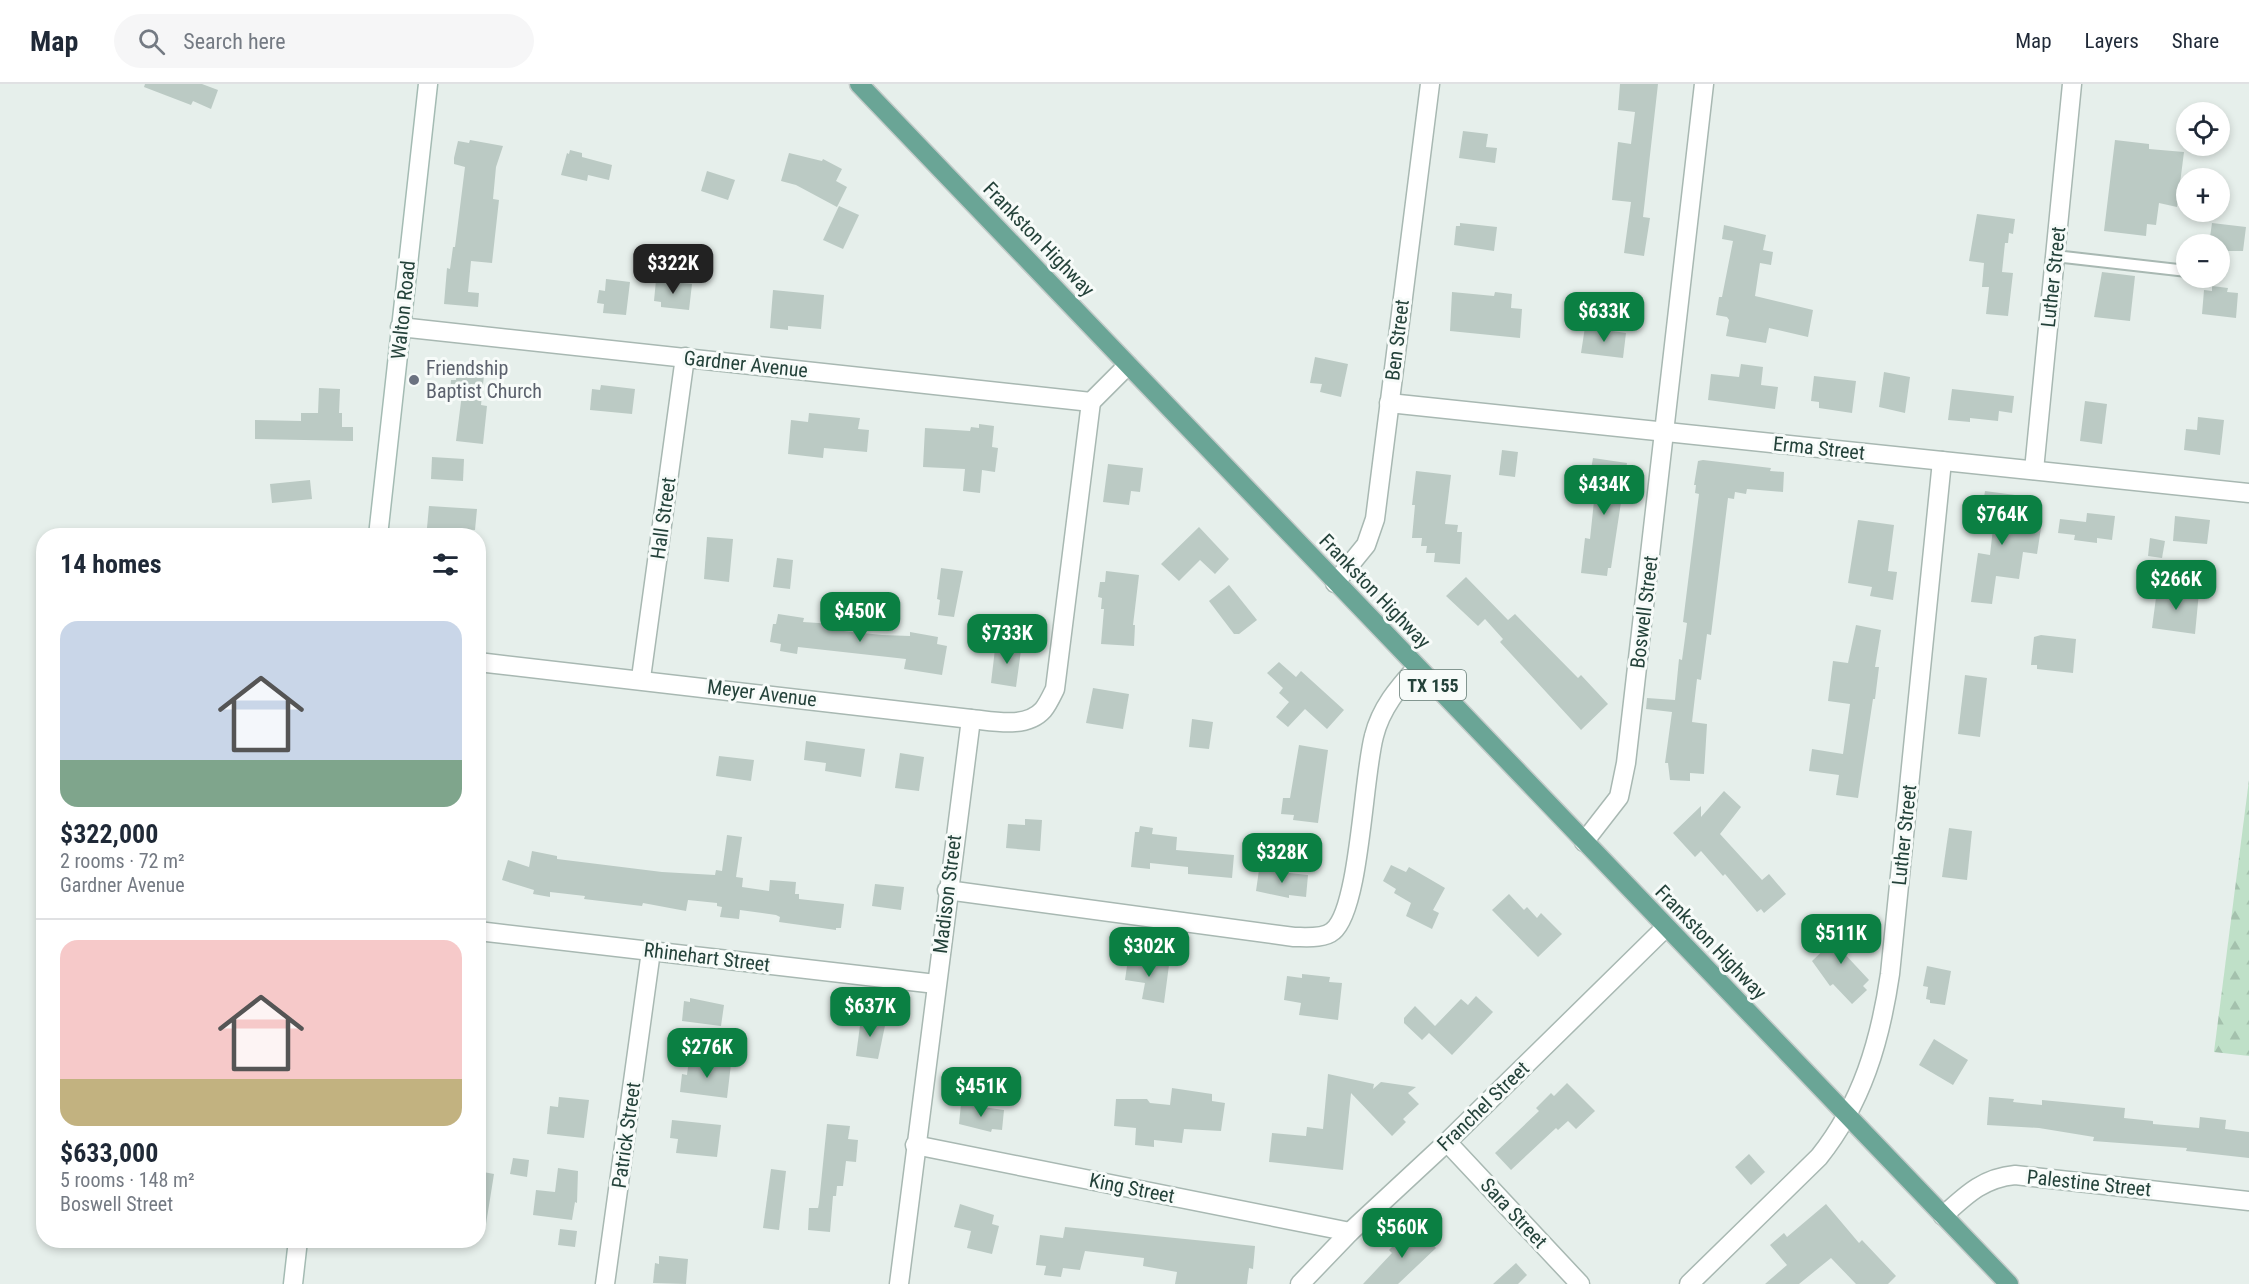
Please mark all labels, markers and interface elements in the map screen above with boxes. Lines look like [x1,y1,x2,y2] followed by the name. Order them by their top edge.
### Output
[114,14,534,68] search box
[30,25,78,58] text: Map
[135,25,168,58] icon: search
[183,29,286,54] text: Search here
[2015,29,2052,53] text: Map
[2085,29,2139,53] text: Layers
[2172,29,2219,53] text: Share
[2176,102,2230,288] map controls
[2176,102,2230,156] button: locate
[2176,168,2230,222] button: +
[978,177,1100,301] street label: Frankston Highway
[2036,225,2070,329] street label: Luther Street
[2176,234,2230,288] button: −
[631,244,715,295] pin: $322K
[647,251,699,275] text: $322K
[386,259,420,361] street label: Walton Road
[1562,292,1646,343] pin: $633K
[1380,298,1414,382] street label: Ben Street
[1578,299,1630,323] text: $633K
[683,346,809,382] street label: Gardner Avenue
[426,356,542,403] place label: Friendship Baptist Church
[407,373,421,387] marker: Friendship Baptist Church
[1772,431,1866,465] street label: Erma Street
[1562,465,1646,516] pin: $434K
[1578,472,1630,496] text: $434K
[645,475,681,561] street label: Hall Street
[1960,495,2044,546] pin: $764K
[1976,502,2028,526] text: $764K
[1314,529,1436,653] street label: Frankston Highway
[429,548,462,581] icon: filters
[60,549,162,579] text: 14 homes
[1625,554,1663,670] street label: Boswell Street
[2134,560,2218,611] pin: $266K
[2150,567,2202,591] text: $266K
[818,592,902,643] pin: $450K
[834,599,886,623] text: $450K
[965,614,1049,665] pin: $733K
[981,621,1033,645] text: $733K
[207,660,315,768] icon: home
[1400,670,1466,700] road number: TX 155
[706,674,818,712] street label: Meyer Avenue
[1887,783,1921,887] street label: Luther Street
[60,819,158,849] text: $322,000
[928,833,966,955] street label: Madison Street
[1240,833,1324,884] pin: $328K
[1256,840,1308,864] text: $328K
[60,849,185,873] text: 2 rooms · 72 m²
[60,873,185,897] text: Gardner Avenue
[1650,880,1772,1004] street label: Frankston Highway
[1799,914,1883,965] pin: $511K
[1815,921,1867,945] text: $511K
[1107,927,1191,978] pin: $302K
[1123,934,1175,958] text: $302K
[642,937,772,977] street label: Rhinehart Street
[207,979,315,1087] icon: home
[828,987,912,1038] pin: $637K
[844,994,896,1018] text: $637K
[665,1028,749,1079] pin: $276K
[681,1035,733,1059] text: $276K
[1432,1056,1534,1156] street label: Franchel Street
[939,1067,1023,1118] pin: $451K
[955,1074,1007,1098] text: $451K
[607,1080,645,1190] street label: Patrick Street
[60,1138,158,1168] text: $633,000
[2026,1165,2152,1201] street label: Palestine Street
[60,1168,195,1192] text: 5 rooms · 148 m²
[1087,1168,1177,1208] street label: King Street
[1476,1173,1552,1253] street label: Sara Street
[60,1192,173,1216] text: Boswell Street
[1360,1208,1444,1259] pin: $560K
[1376,1215,1428,1239] text: $560K

